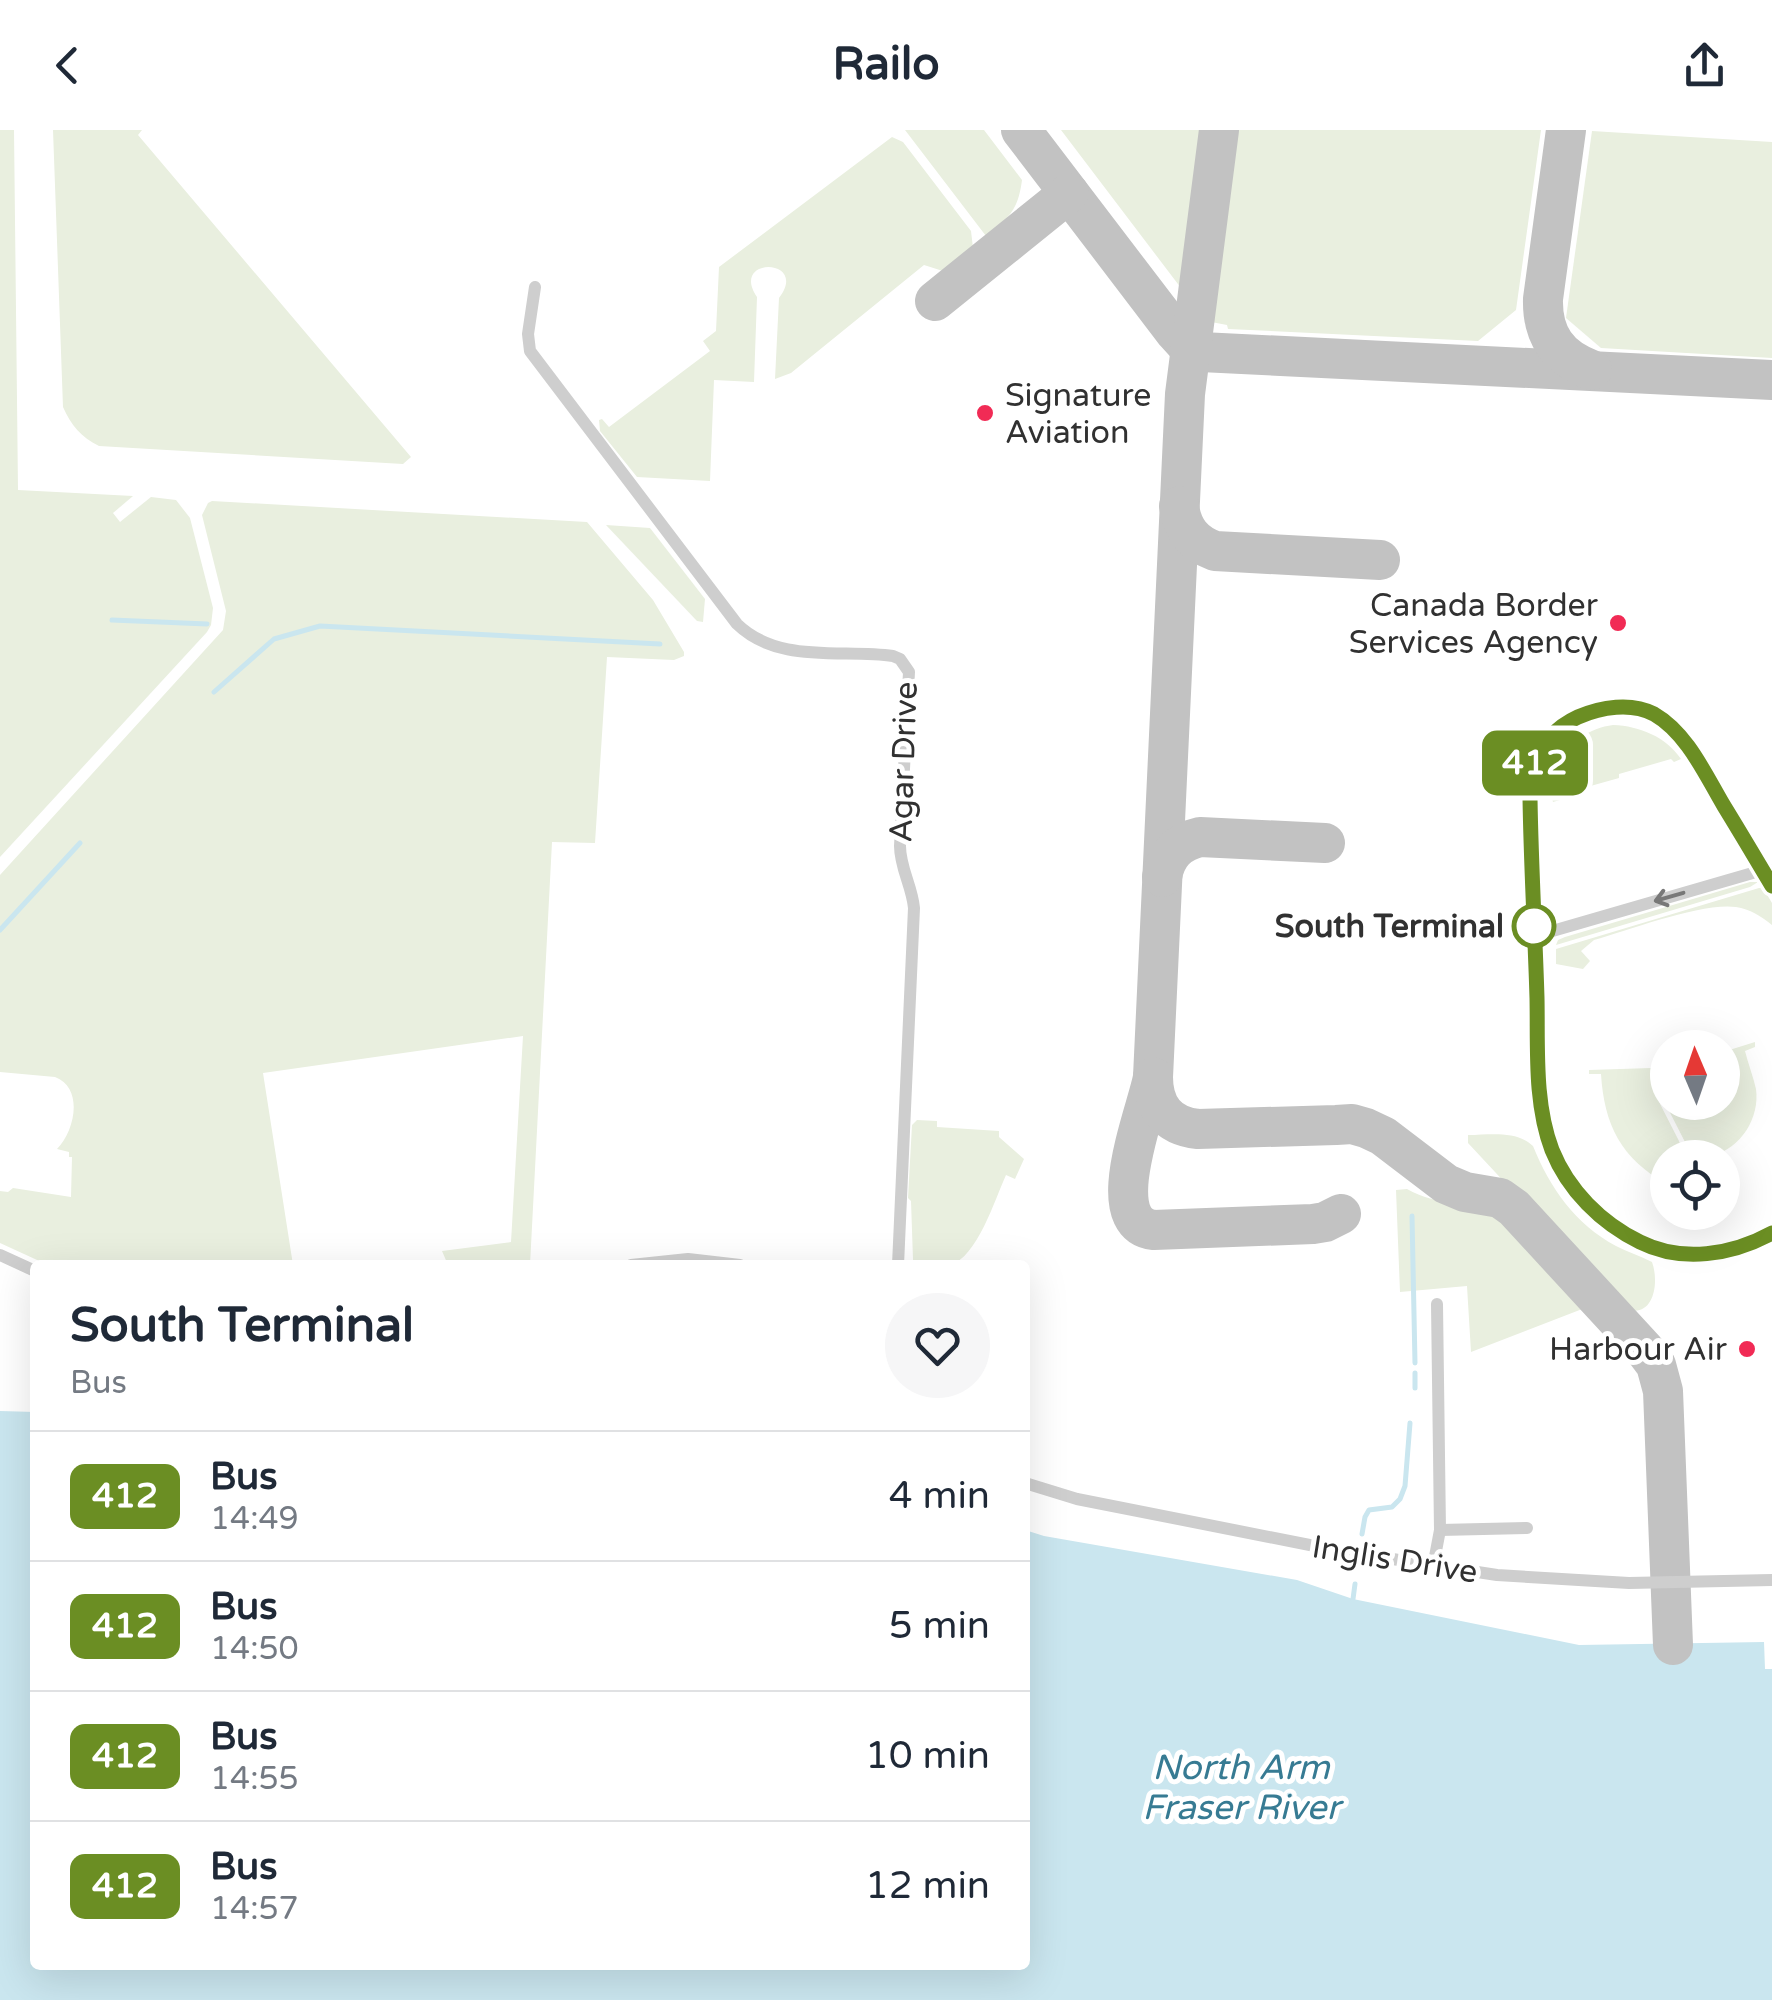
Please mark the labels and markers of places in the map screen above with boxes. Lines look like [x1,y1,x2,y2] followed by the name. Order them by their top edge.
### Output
[1005,377,1151,452] place label: Signature Aviation
[974,402,996,424] marker: Signature Aviation
[1349,587,1599,662] place label: Canada Border Services Agency
[1607,612,1629,634] marker: Canada Border Services Agency
[1513,905,1555,947] marker: South Terminal
[1275,908,1504,946] place label: South Terminal
[1549,1331,1728,1369] place label: Harbour Air
[1736,1338,1758,1360] marker: Harbour Air

